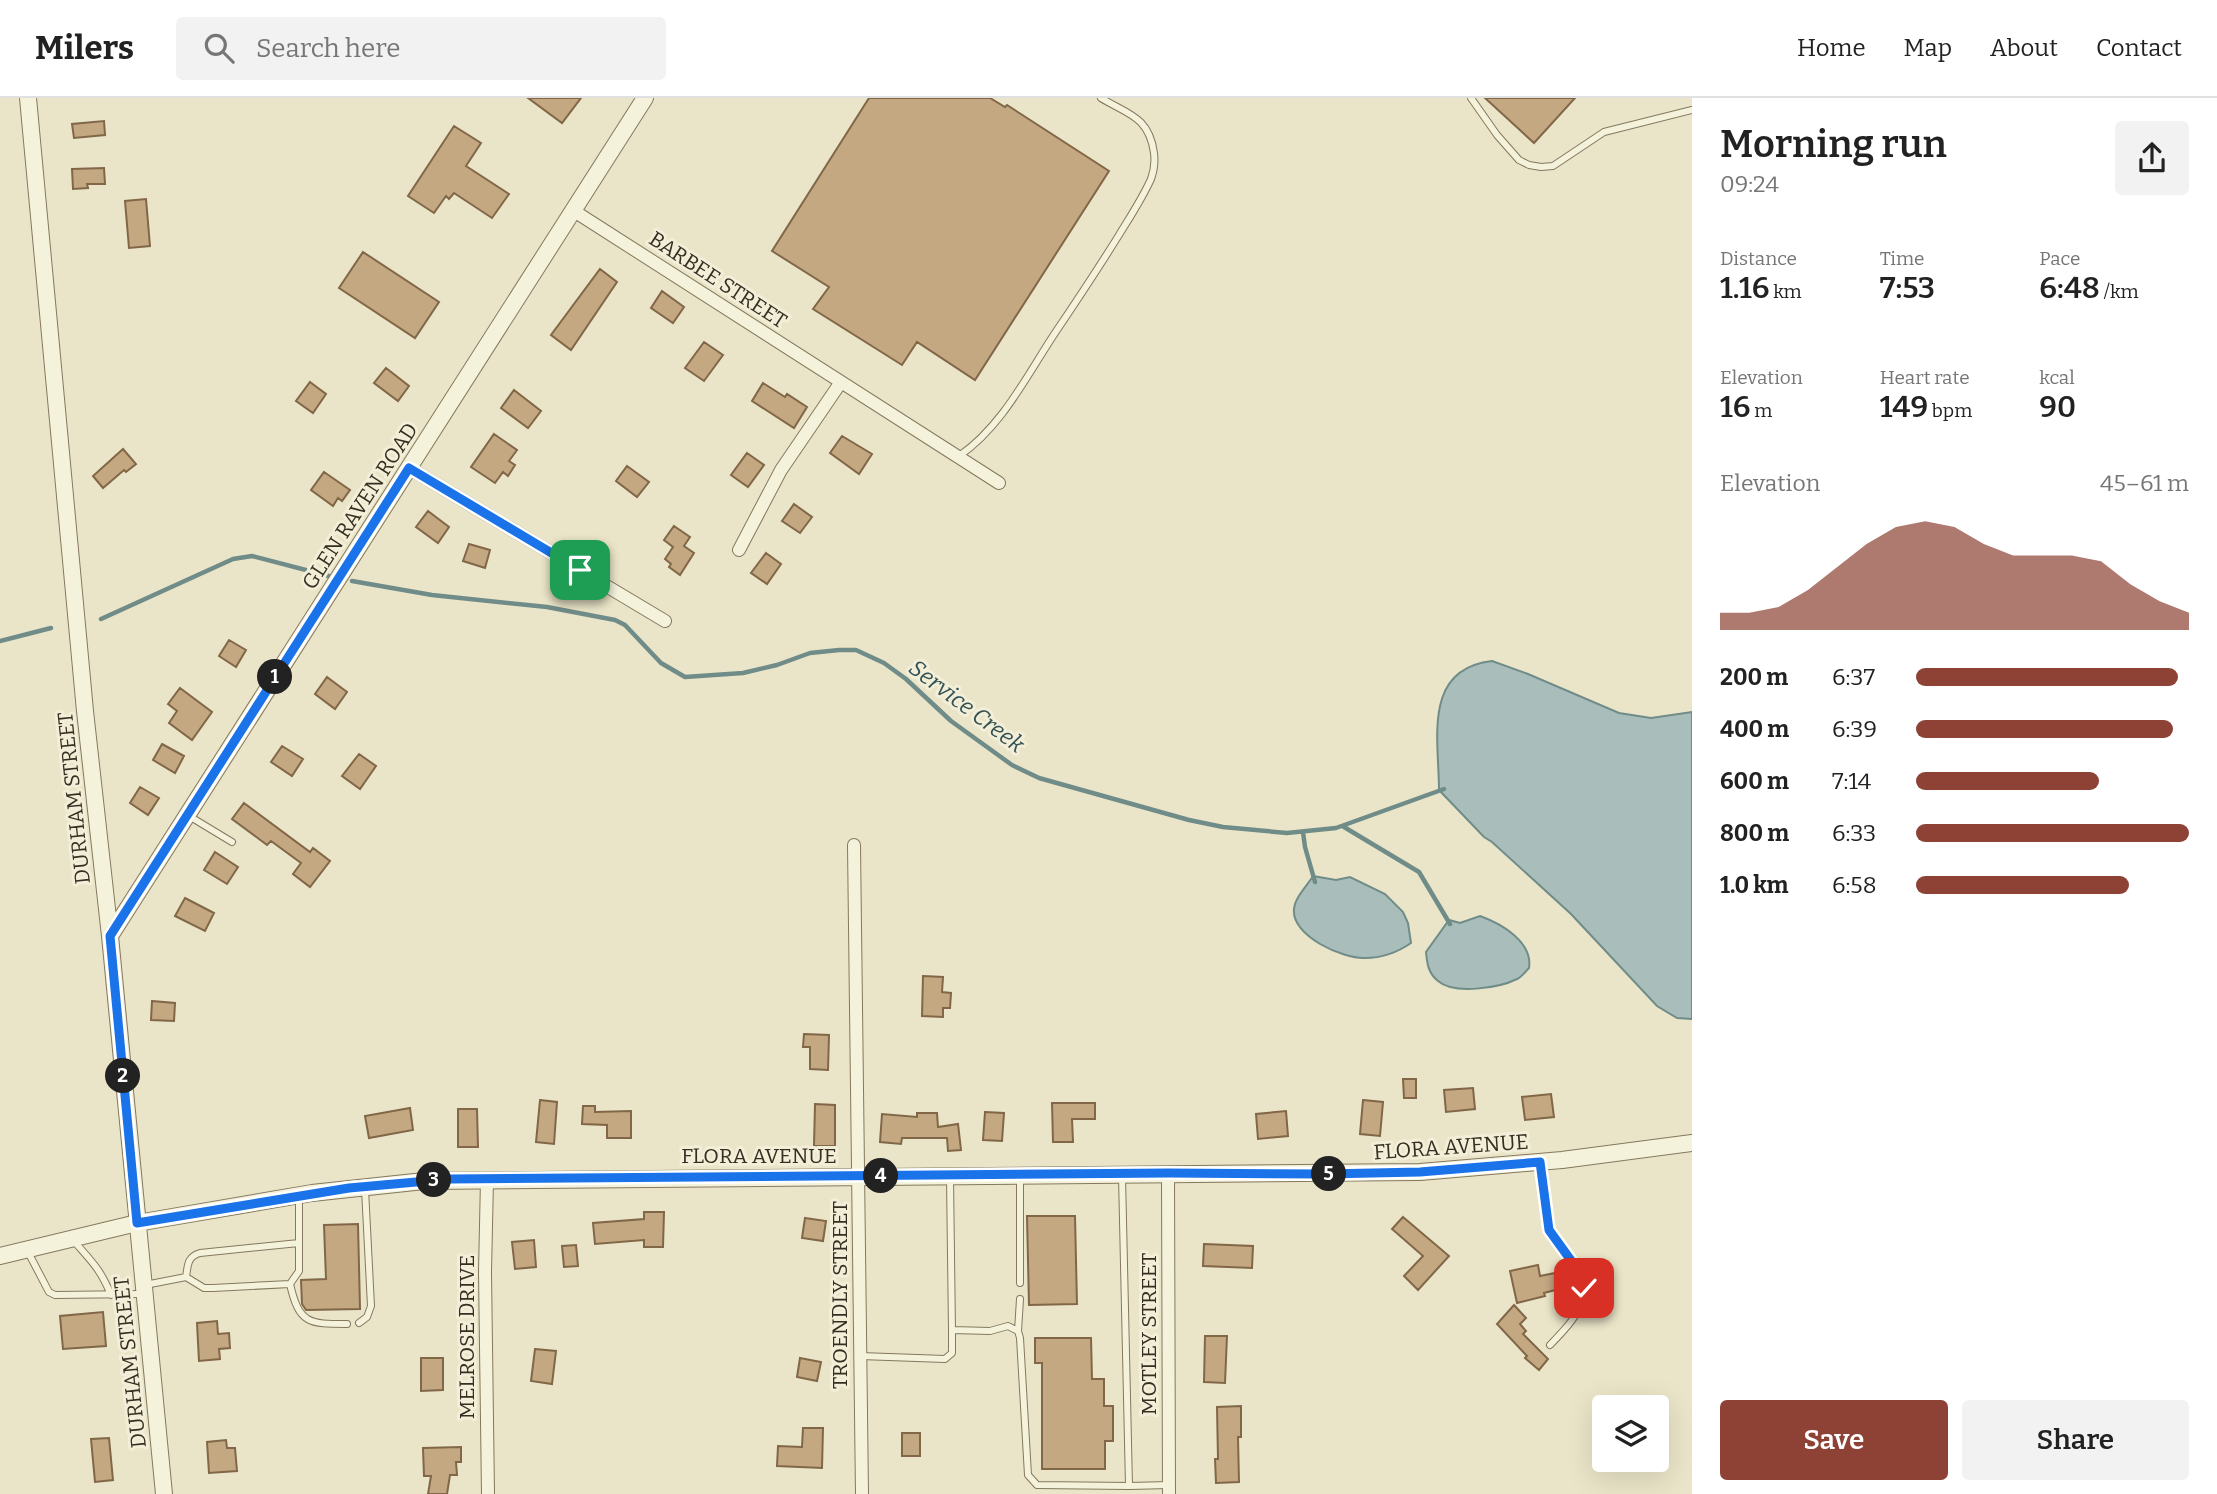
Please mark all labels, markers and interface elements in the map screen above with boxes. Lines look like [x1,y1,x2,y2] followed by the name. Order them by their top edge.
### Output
[176,17,666,80] search box
[35,28,134,68] text: Milers
[200,29,238,67] icon: search
[256,33,400,64] text: Search here
[1797,34,1866,62] text: Home
[1904,34,1952,62] text: Map
[1990,34,2058,62] text: About
[2096,34,2182,62] text: Contact
[1720,121,1947,167] text: Morning run
[2115,121,2189,195] button: share
[1720,170,1779,198] text: 09:24
[644,226,792,334] street label: BARBEE STREET
[1720,247,1797,270] text: Distance
[1880,247,1925,270] text: Time
[2039,247,2080,270] text: Pace
[1720,270,1769,306] text: 1.16
[1880,270,1935,306] text: 7:53
[2039,270,2100,306] text: 6:48
[1769,280,1802,303] text: km
[2100,280,2139,303] text: /km
[1720,366,1803,389] text: Elevation
[1880,366,1970,389] text: Heart rate
[2039,366,2075,389] text: kcal
[1720,389,1750,425] text: 16
[1880,389,1928,425] text: 149
[2039,389,2076,425] text: 90
[1750,399,1772,422] text: m
[1928,399,1972,422] text: bpm
[296,418,424,594] street label: GLEN RAVEN ROAD
[1720,469,1820,497] text: Elevation
[2100,469,2189,497] text: 45–61 m
[550,540,610,600] pin
[561,551,599,589] icon: arrive
[904,654,1031,759] water label: Service Creek
[258,660,292,694] pin: 1
[1720,663,1788,691] text: 200 m
[1832,663,1875,691] text: 6:37
[270,665,279,688] text: 1
[52,711,96,885] street label: DURHAM STREET
[1720,715,1789,743] text: 400 m
[1832,715,1877,743] text: 6:39
[1720,767,1789,795] text: 600 m
[1832,767,1871,795] text: 7:14
[1720,819,1789,847] text: 800 m
[1832,819,1876,847] text: 6:33
[1720,871,1789,899] text: 1.0 km
[1832,871,1876,899] text: 6:58
[106,1058,140,1094] pin: 2
[117,1064,128,1087] text: 2
[1373,1129,1529,1165] street label: FLORA AVENUE
[681,1143,837,1169] street label: FLORA AVENUE
[1312,1156,1346,1192] pin: 5
[864,1158,898,1194] pin: 4
[416,1162,452,1198] pin: 3
[1323,1162,1334,1185] text: 5
[875,1164,886,1187] text: 4
[428,1168,439,1191] text: 3
[827,1201,853,1389] street label: TROENDLY STREET
[1136,1253,1162,1415] street label: MOTLEY STREET
[454,1255,480,1419] street label: MELROSE DRIVE
[1554,1258,1614,1318] pin
[1565,1269,1603,1307] icon: check
[108,1275,152,1449] street label: DURHAM STREET
[1592,1395,1669,1472] map controls
[1592,1395,1669,1472] button: layers
[1720,1400,1948,1480] button: Save
[1962,1400,2189,1480] button: Share

